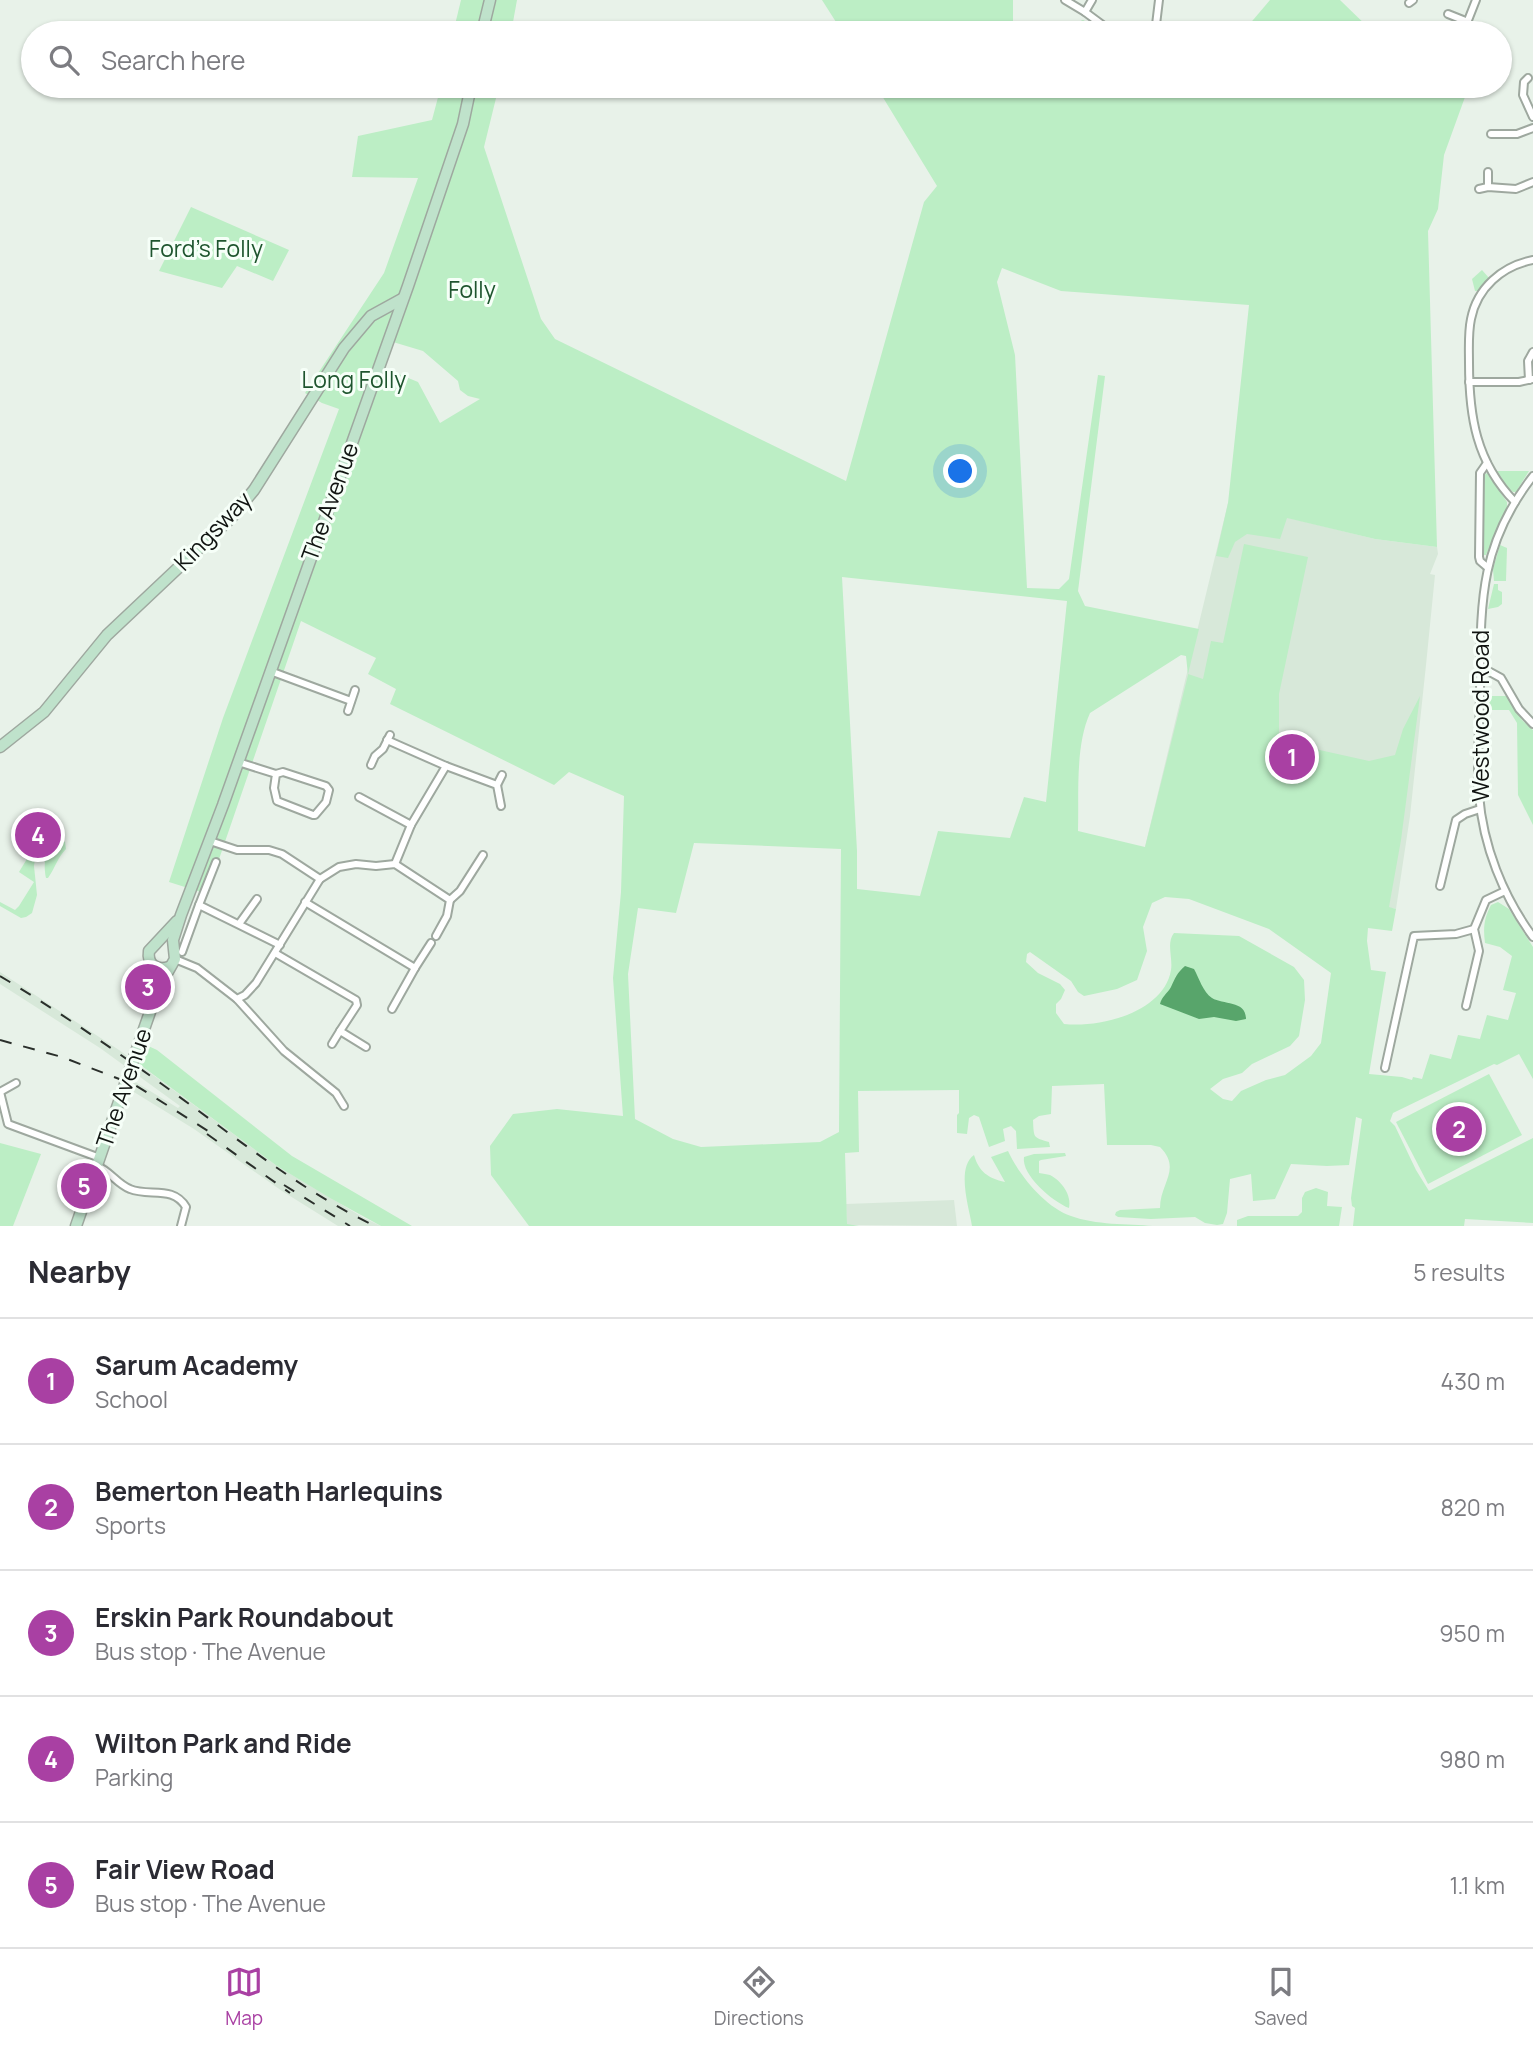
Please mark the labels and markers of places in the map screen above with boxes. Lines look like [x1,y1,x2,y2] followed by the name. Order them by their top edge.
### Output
[1269,731,1315,783] pin: 1
[15,809,61,861] pin: 4
[125,961,171,1013] pin: 3
[1436,1103,1482,1155] pin: 2
[61,1160,107,1212] pin: 5

